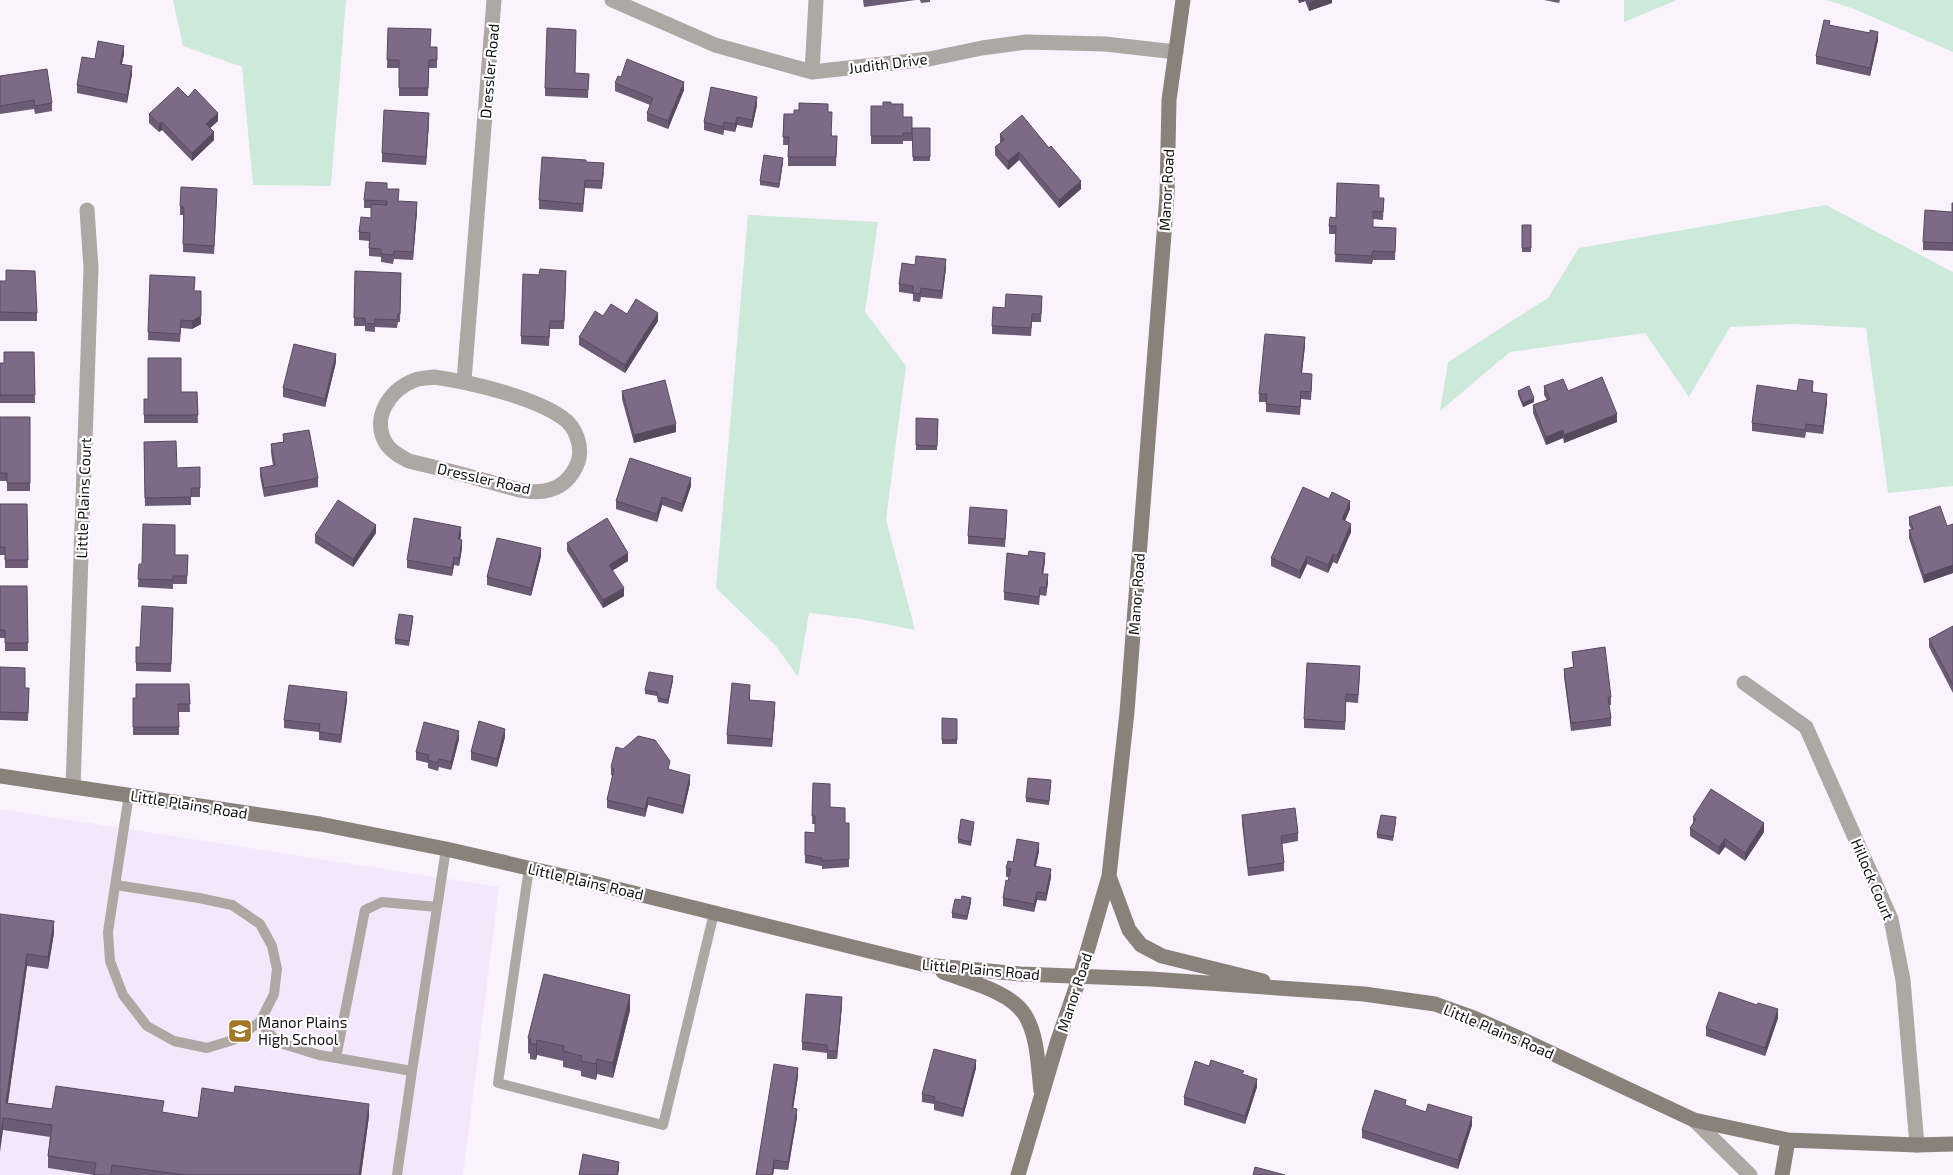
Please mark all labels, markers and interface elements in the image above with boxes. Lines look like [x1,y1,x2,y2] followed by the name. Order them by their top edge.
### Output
[476,23,502,119] street label: Dressler Road
[848,49,928,77] street label: Judith Drive
[1155,148,1177,232] street label: Manor Road
[72,437,94,559] street label: Little Plains Court
[436,459,532,497] street label: Dressler Road
[1124,552,1148,636] street label: Manor Road
[129,786,249,822] street label: Little Plains Road
[1848,836,1898,923] street label: Hillock Court
[526,859,646,903] street label: Little Plains Road
[1053,950,1095,1034] street label: Manor Road
[921,955,1041,983] street label: Little Plains Road
[1441,1000,1557,1062] street label: Little Plains Road
[258,1013,347,1048] place label: Manor Plains High School
[227,1018,253,1044] school or university icon: Manor Plains High School

